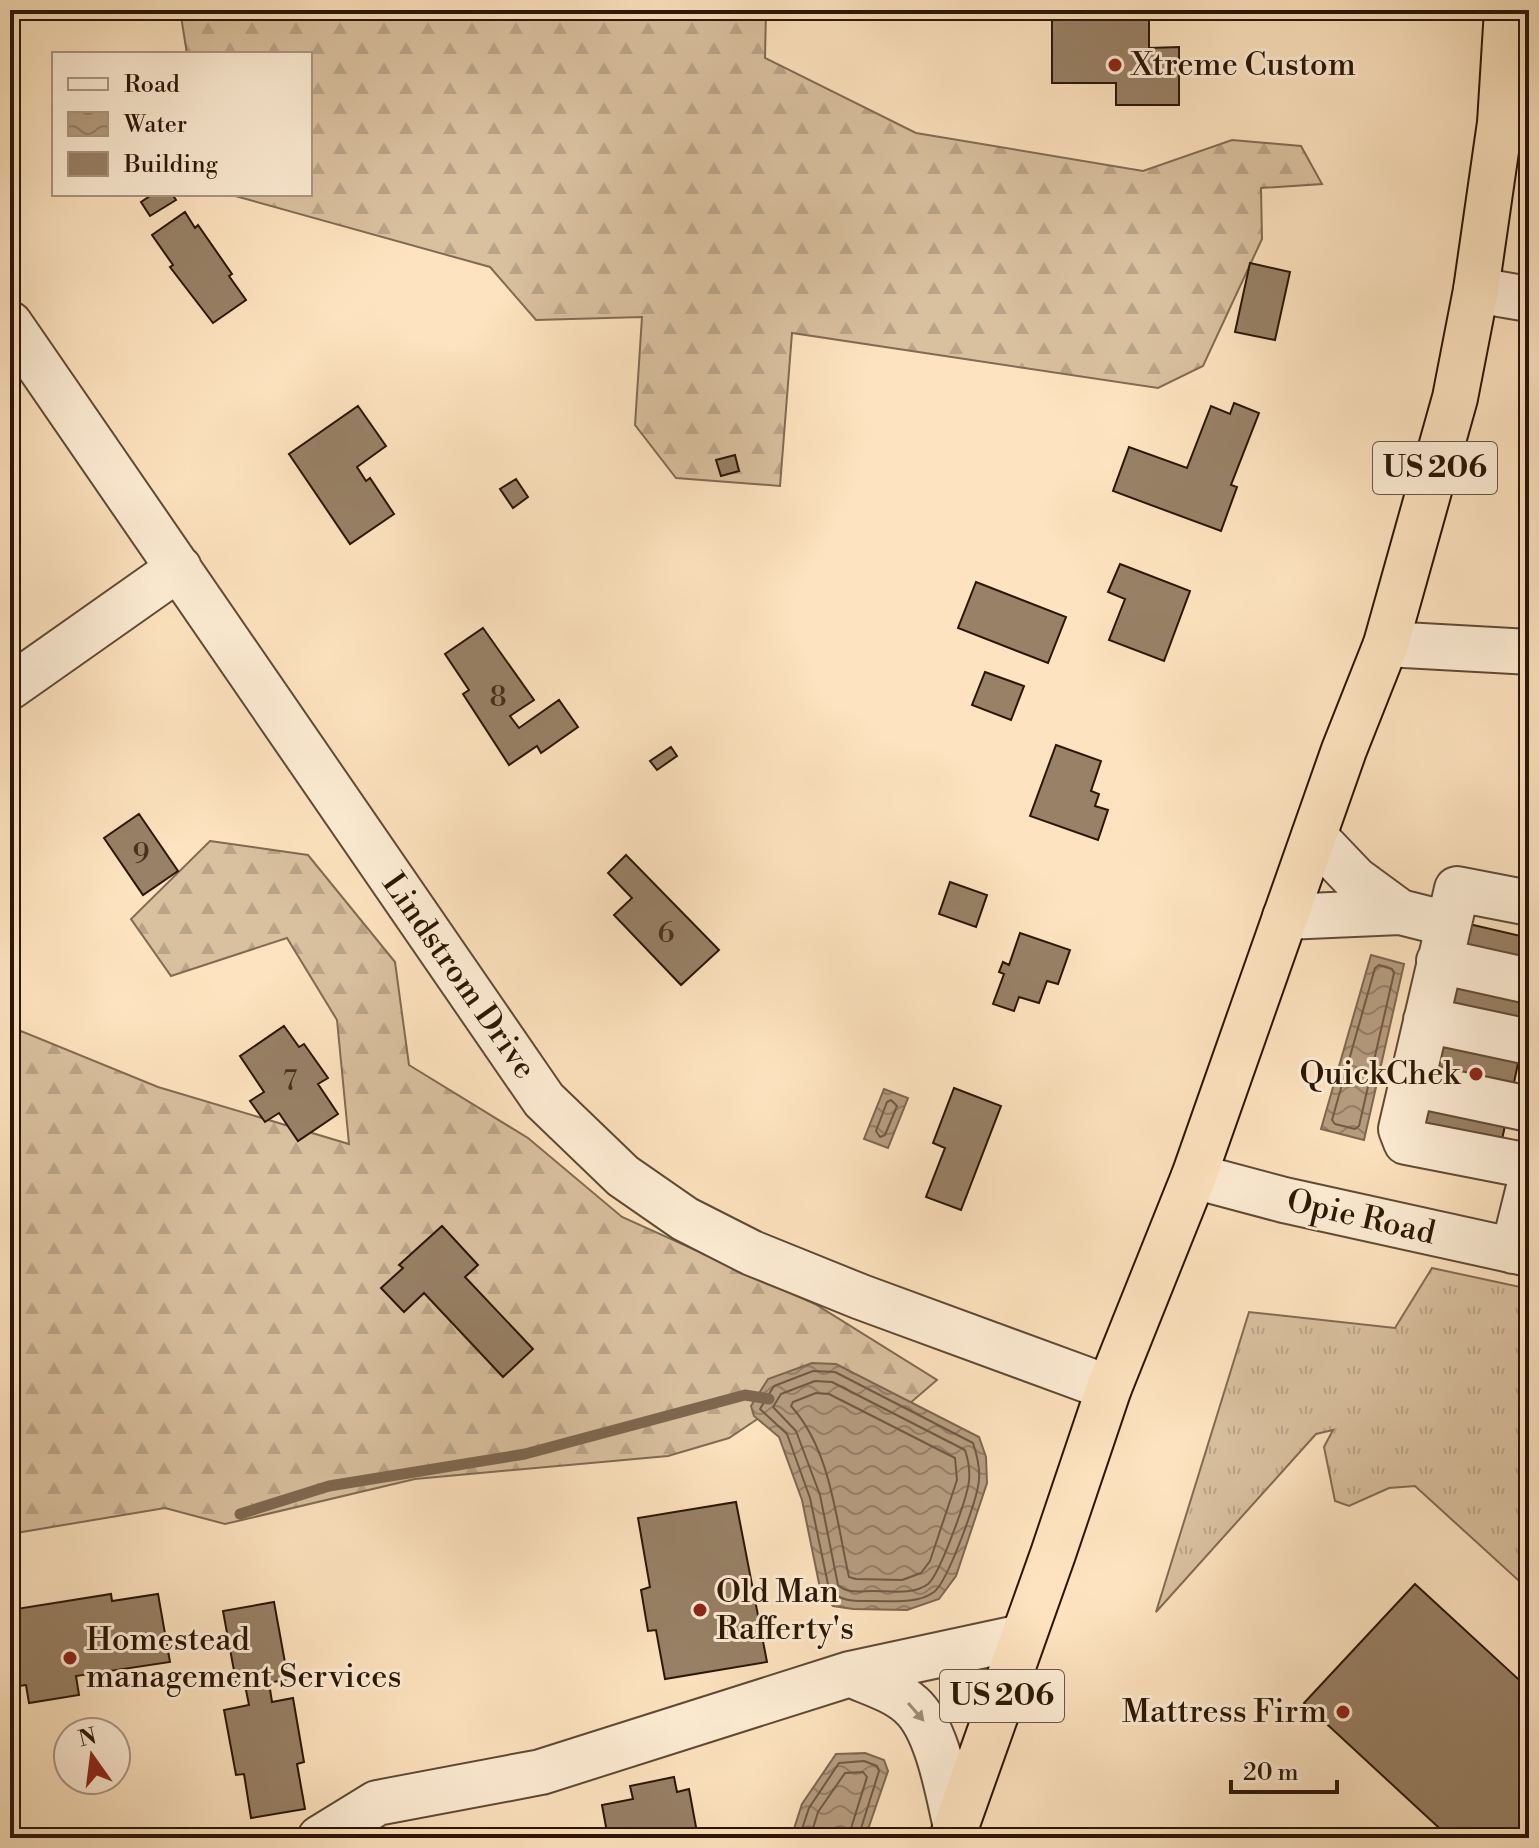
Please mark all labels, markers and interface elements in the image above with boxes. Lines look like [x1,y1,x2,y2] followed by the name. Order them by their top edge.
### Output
[1130,45,1356,85] place label: Xtreme Custom
[52,52,312,196] legend
[1106,56,1124,74] marker: Xtreme Custom
[124,70,180,100] text: Road
[123,110,187,140] text: Water
[123,150,218,180] text: Building
[1373,442,1497,494] road number: US 206
[489,680,507,715] house number: 8
[133,837,149,872] house number: 9
[373,865,545,1087] street label: Lindstrom Drive
[658,916,675,951] house number: 6
[1299,1054,1462,1094] place label: QuickChek
[283,1064,297,1099] house number: 7
[1467,1065,1485,1083] marker: QuickChek
[1283,1181,1439,1253] street label: Opie Road
[716,1572,854,1649] place label: Old Man Rafferty's
[691,1601,709,1619] marker: Old Man Rafferty's
[86,1620,402,1697] place label: Homestead management Services
[61,1649,79,1667] marker: Homestead management Services
[940,1670,1064,1722] road number: US 206
[1122,1692,1327,1732] place label: Mattress Firm
[907,1702,924,1722] one-way arrow
[1334,1703,1352,1721] marker: Mattress Firm
[52,1716,132,1796] north arrow
[76,1723,100,1753] text: N
[1231,1744,1337,1794] scale bar
[1243,1758,1299,1788] text: 20 m

